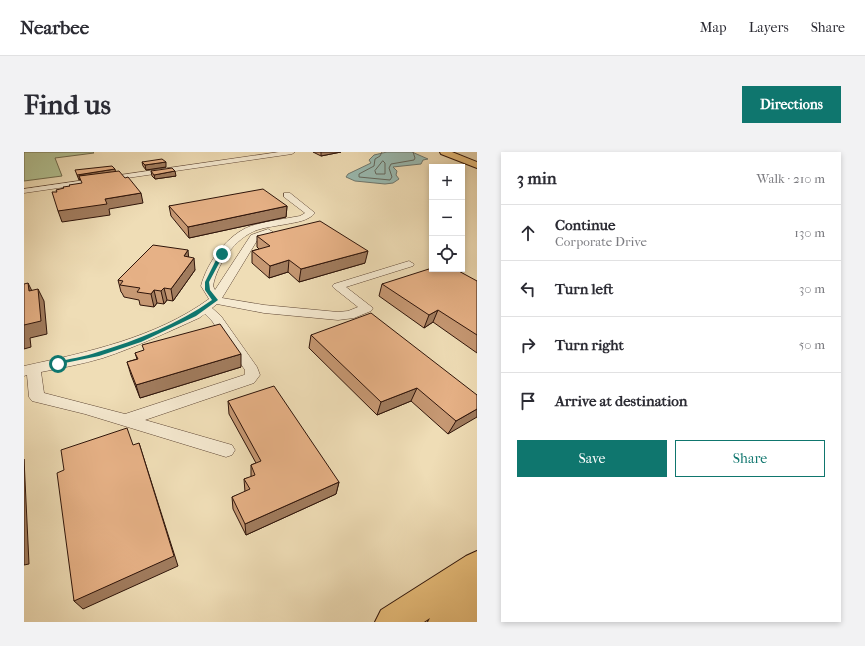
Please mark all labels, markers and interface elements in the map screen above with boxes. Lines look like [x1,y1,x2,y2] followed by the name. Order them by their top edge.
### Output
[20,17,89,39] text: Nearbee
[700,19,727,36] text: Map
[749,19,789,36] text: Layers
[811,19,845,36] text: Share
[742,86,841,123] button: Directions
[24,88,111,121] text: Find us
[429,164,465,272] map controls
[429,164,465,200] button: +
[517,168,557,188] text: 3 min
[757,171,825,186] text: Walk · 210 m
[429,200,465,236] button: −
[555,216,615,234] text: Continue
[517,222,539,244] icon: ahead
[794,225,825,240] text: 130 m
[555,234,647,249] text: Corporate Drive
[429,236,465,272] button: locate
[213,245,231,263] route end
[517,278,539,300] icon: left
[555,280,613,298] text: Turn left
[799,281,825,296] text: 30 m
[517,334,539,356] icon: right
[555,336,624,354] text: Turn right
[799,337,825,352] text: 50 m
[49,355,67,373] route start
[517,390,539,412] icon: arrive
[555,392,687,410] text: Arrive at destination
[517,440,667,477] button: Save
[675,440,825,477] button: Share

